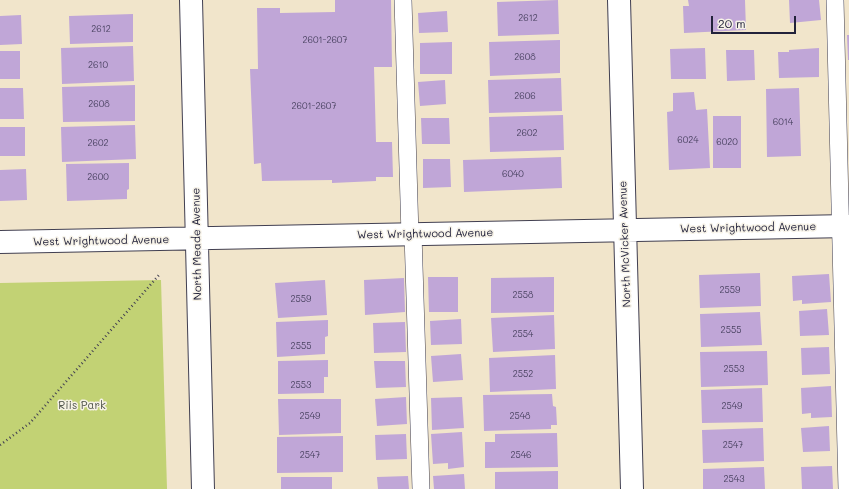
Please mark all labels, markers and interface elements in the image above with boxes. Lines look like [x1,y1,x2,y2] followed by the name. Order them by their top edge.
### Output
[713,8,798,34] scale bar
[518,13,538,23] house number: 2612
[718,15,746,31] text: 20 m
[91,24,111,34] house number: 2612
[303,35,347,45] house number: 2601-2607
[514,52,536,62] house number: 2608
[88,60,108,70] house number: 2610
[514,91,536,101] house number: 2606
[88,99,110,109] house number: 2608
[292,101,336,111] house number: 2601-2607
[773,117,793,127] house number: 6014
[516,128,538,138] house number: 2602
[677,135,699,145] house number: 6024
[716,137,738,147] house number: 6020
[87,138,109,148] house number: 2602
[502,169,524,179] house number: 6040
[87,172,109,182] house number: 2600
[616,180,634,308] street label: North McVicker Avenue
[189,188,205,300] street label: North Meade Avenue
[680,220,816,236] street label: West Wrightwood Avenue
[357,226,493,242] street label: West Wrightwood Avenue
[33,233,169,249] street label: West Wrightwood Avenue
[720,285,740,295] house number: 2559
[513,290,533,300] house number: 2558
[291,294,311,304] house number: 2559
[721,325,741,335] house number: 2555
[513,329,533,339] house number: 2554
[291,341,311,351] house number: 2555
[724,364,744,374] house number: 2553
[513,369,533,379] house number: 2552
[291,380,311,390] house number: 2553
[58,399,106,413] park label: Riis Park
[722,401,742,411] house number: 2549
[300,411,320,421] house number: 2549
[510,411,530,421] house number: 2548
[723,440,743,450] house number: 2547
[300,450,320,460] house number: 2547
[511,450,531,460] house number: 2546
[724,474,744,484] house number: 2543

